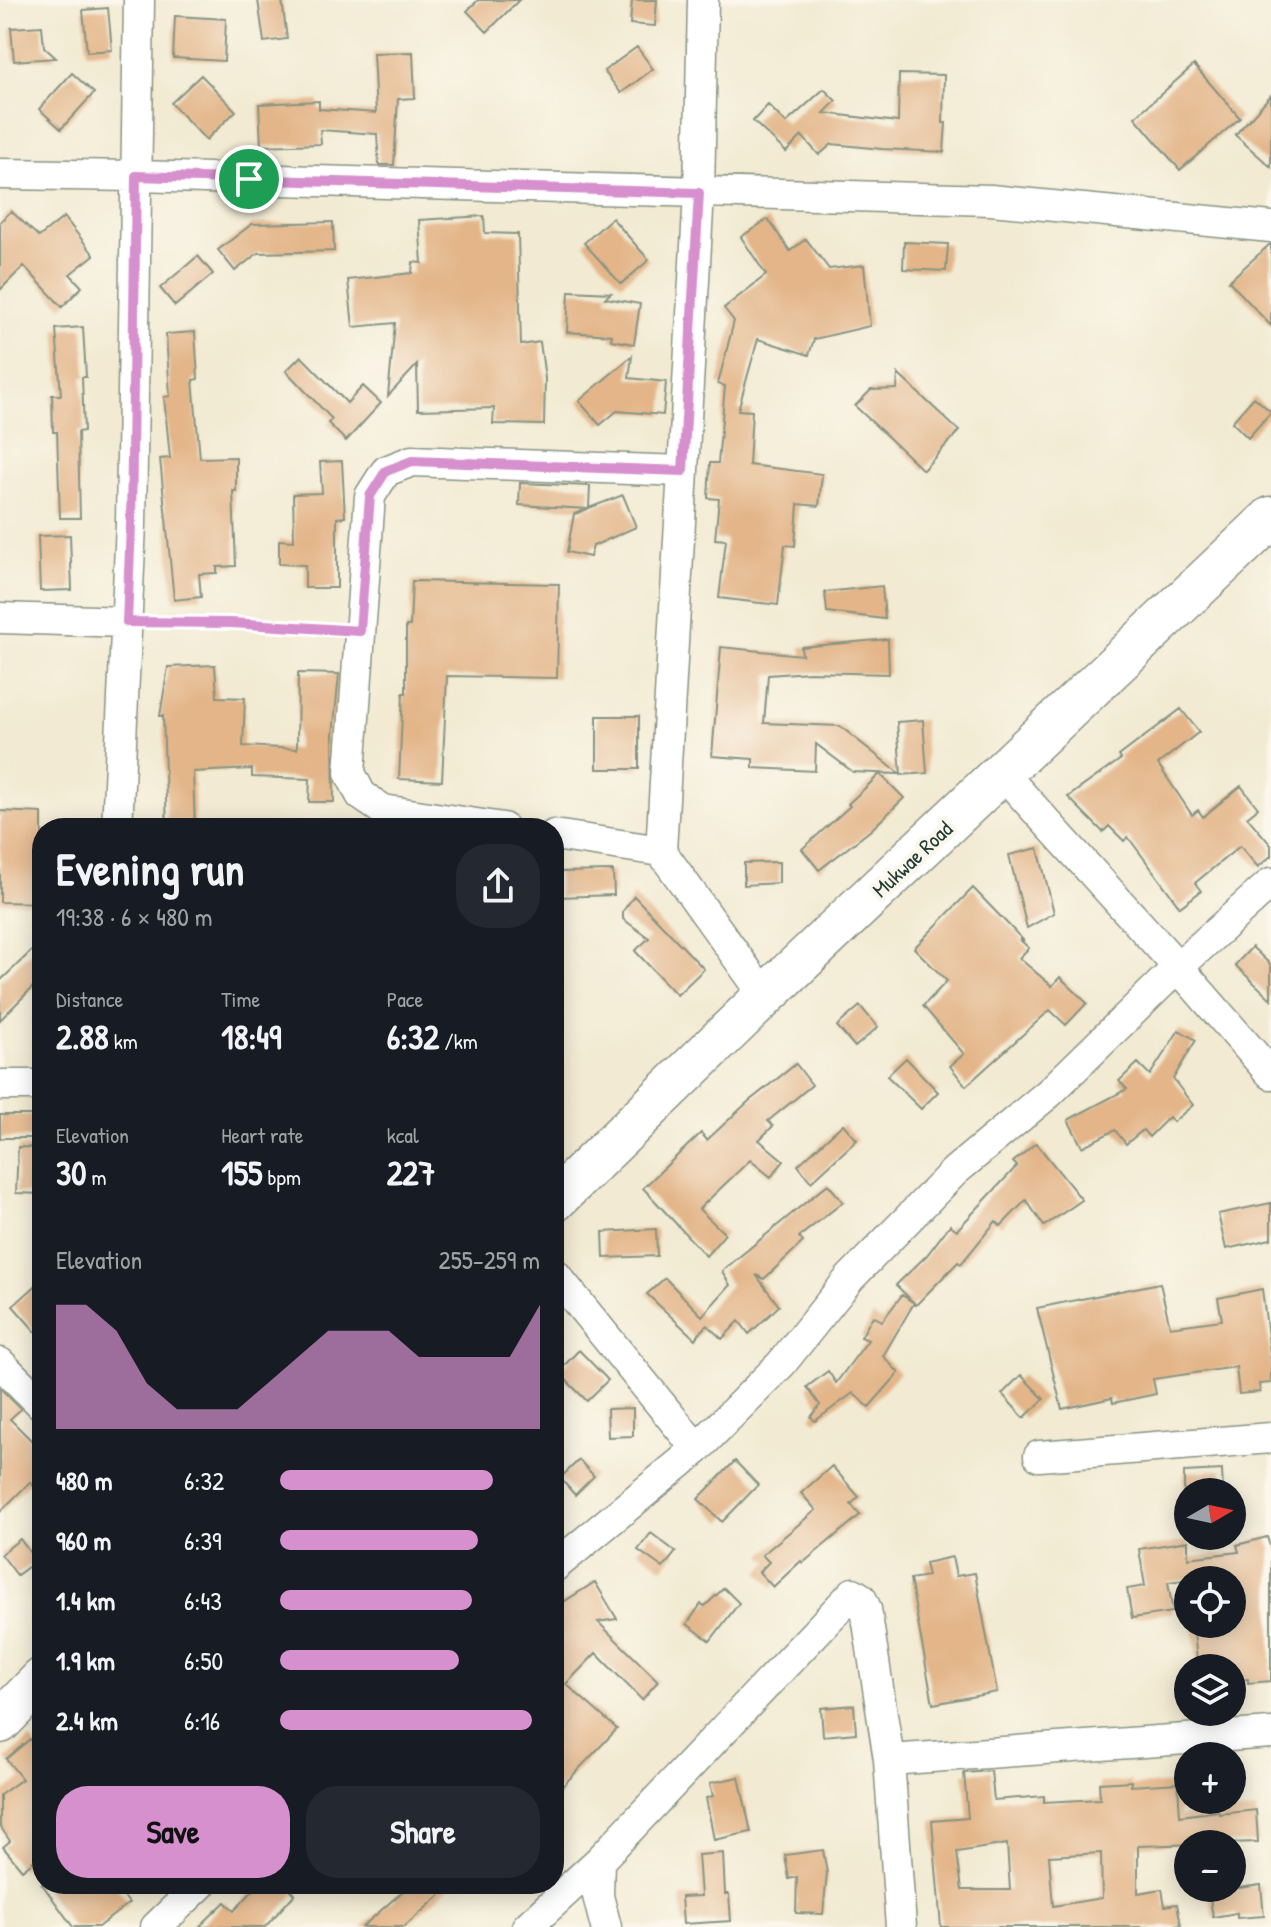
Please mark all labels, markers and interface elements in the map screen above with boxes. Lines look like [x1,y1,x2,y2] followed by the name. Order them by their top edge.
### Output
[215,145,283,213] pin
[227,157,271,201] icon: arrive
[865,814,959,904] street label: Mukwae Road
[56,839,244,899] text: Evening run
[456,844,540,928] button: share
[56,899,212,934] text: 19:38 · 6 × 480 m
[56,984,123,1014] text: Distance
[221,984,260,1014] text: Time
[387,984,423,1014] text: Pace
[56,1014,109,1060] text: 2.88
[221,1014,282,1060] text: 18:49
[387,1014,439,1060] text: 6:32
[109,1026,138,1056] text: km
[439,1026,478,1056] text: /km
[56,1120,129,1150] text: Elevation
[221,1120,304,1150] text: Heart rate
[387,1120,419,1150] text: kcal
[56,1150,86,1196] text: 30
[221,1150,262,1196] text: 155
[387,1150,435,1196] text: 227
[86,1162,107,1192] text: m
[262,1162,301,1192] text: bpm
[56,1242,142,1277] text: Elevation
[439,1242,540,1277] text: 255–259 m
[56,1463,112,1498] text: 480 m
[184,1463,224,1498] text: 6:32
[1174,1478,1246,1550] north arrow
[1174,1478,1246,1902] map controls
[56,1523,111,1558] text: 960 m
[184,1523,222,1558] text: 6:39
[1174,1566,1246,1638] button: locate
[56,1583,115,1618] text: 1.4 km
[184,1583,222,1618] text: 6:43
[56,1643,115,1678] text: 1.9 km
[184,1643,223,1678] text: 6:50
[1174,1654,1246,1726] button: layers
[56,1703,118,1738] text: 2.4 km
[184,1703,220,1738] text: 6:16
[1174,1742,1246,1814] button: +
[56,1786,290,1878] button: Save
[306,1786,540,1878] button: Share
[1174,1830,1246,1902] button: −

